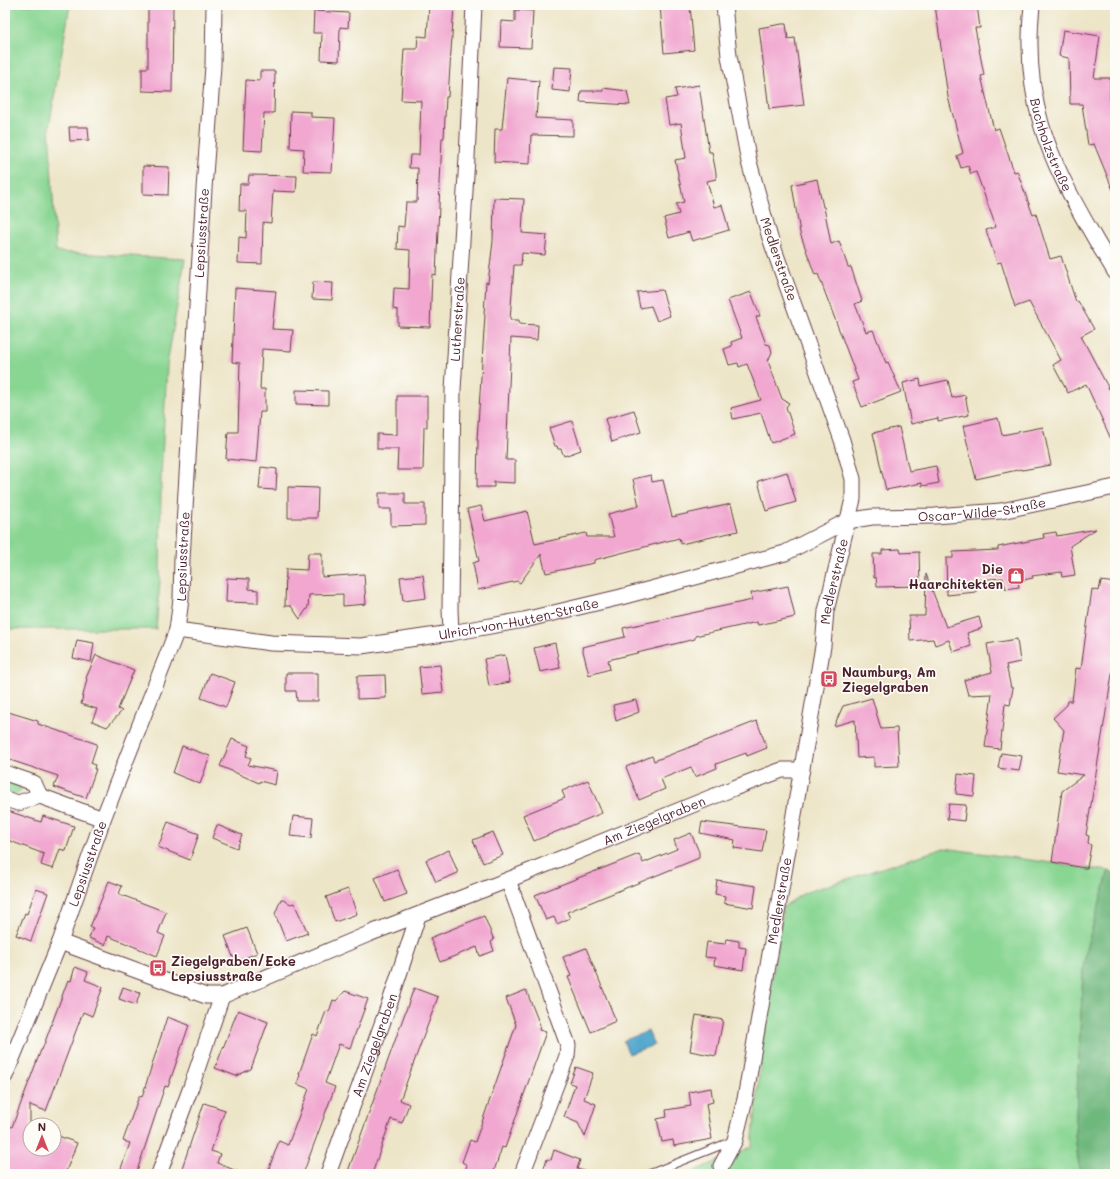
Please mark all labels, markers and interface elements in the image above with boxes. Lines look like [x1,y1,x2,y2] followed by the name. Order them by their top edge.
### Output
[1027,96,1077,194] street label: Buchholzstraße
[190,188,212,278] street label: Lepsiusstraße
[757,215,802,303] street label: Medlerstraße
[446,276,468,362] street label: Lutherstraße
[918,493,1047,524] street label: Oscar-Wilde-Straße
[172,511,193,601] street label: Lepsiusstraße
[816,537,851,625] street label: Medlerstraße
[909,560,1003,592] place label: Die Haarchitekten
[1006,566,1026,586] shop icon: Die Haarchitekten
[438,594,600,643] street label: Ulrich-von-Hutten-Straße
[842,663,936,695] place label: Naumburg, Am Ziegelgraben
[819,669,839,689] bus stop icon: Naumburg, Am Ziegelgraben
[600,792,708,849] street label: Am Ziegelgraben
[64,818,110,908] street label: Lepsiusstraße
[763,856,794,945] street label: Medlerstraße
[171,952,296,984] place label: Ziegelgraben/Ecke Lepsiusstraße
[148,958,168,978] bus stop icon: Ziegelgraben/Ecke Lepsiusstraße
[347,991,400,1099] street label: Am Ziegelgraben
[22,1117,62,1157] north arrow
[38,1119,46,1134] text: N

